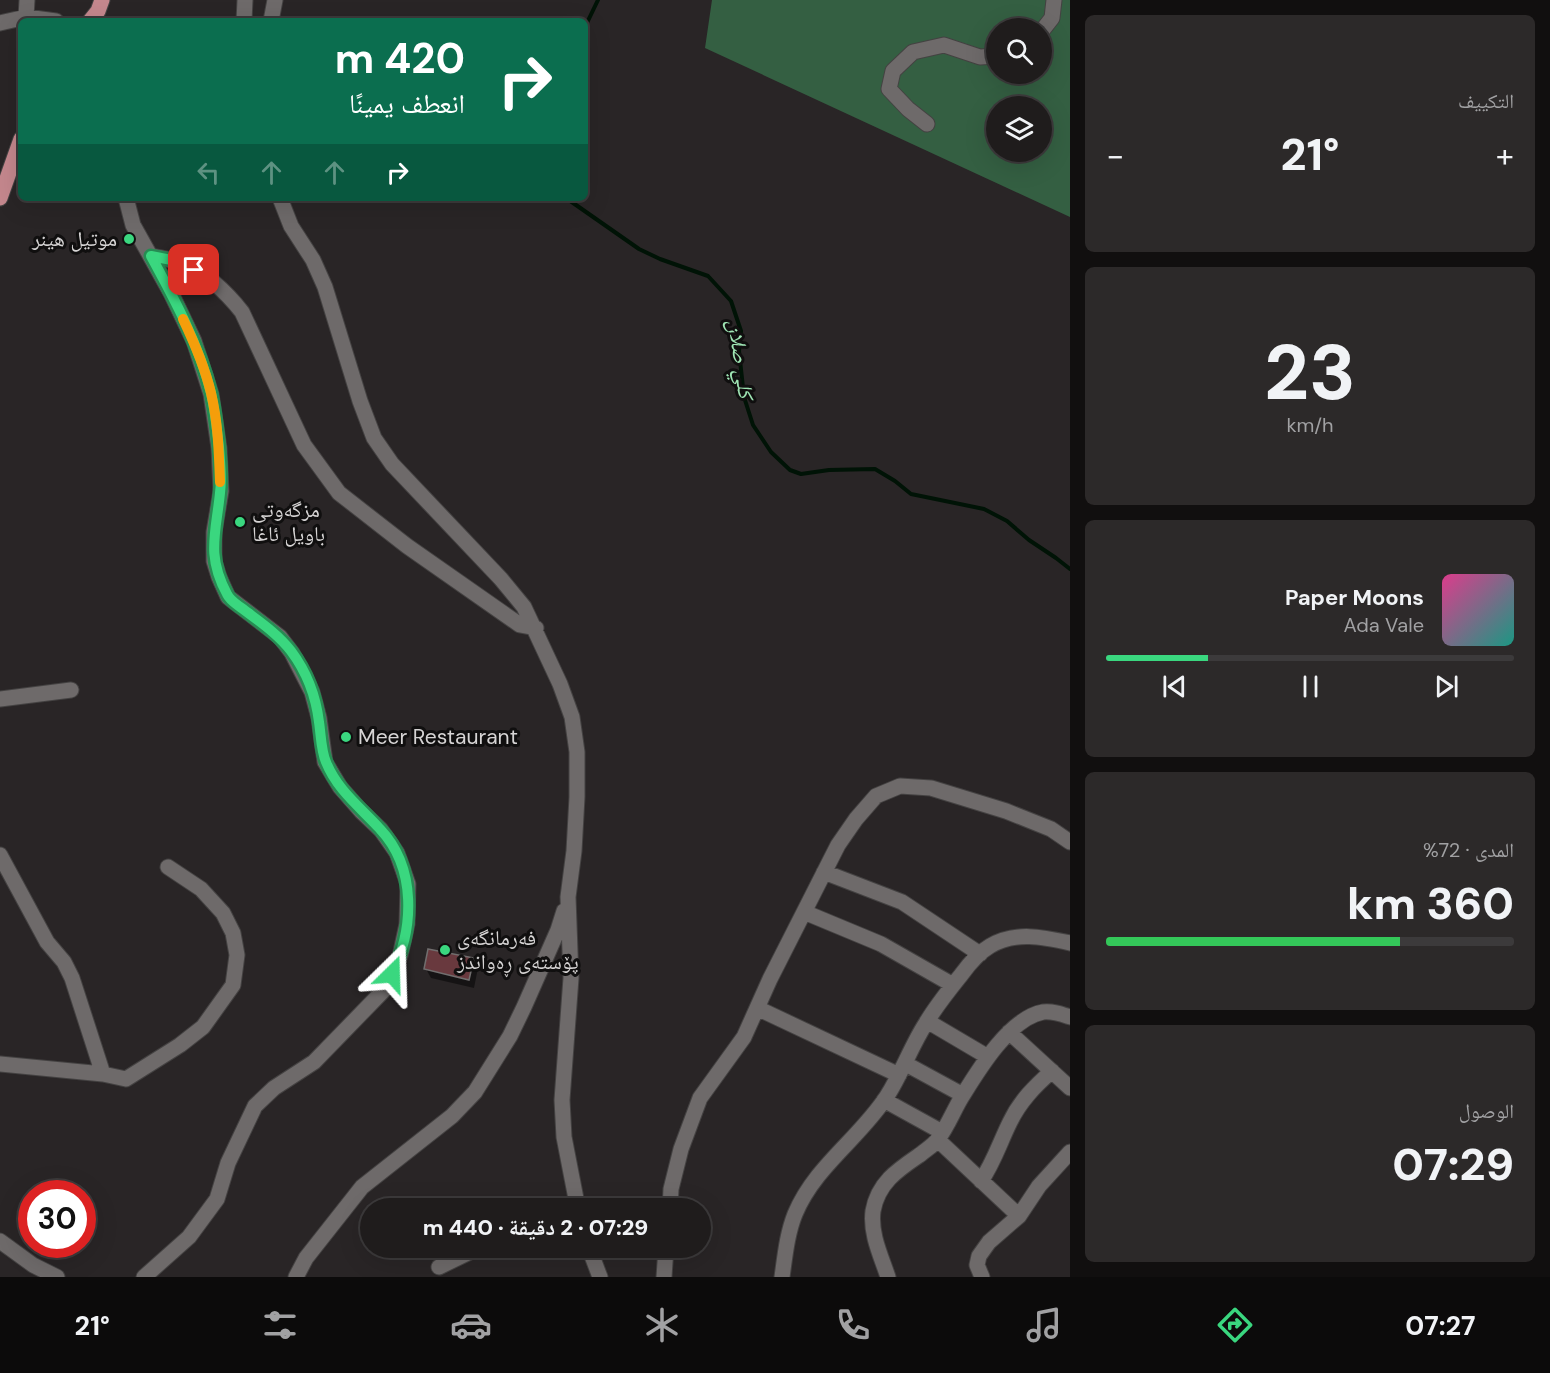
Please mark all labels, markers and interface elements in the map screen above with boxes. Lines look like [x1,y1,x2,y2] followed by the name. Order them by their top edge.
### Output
[986,18,1052,162] map controls
[986,18,1052,84] button: search
[335,31,465,86] text: 420 m
[486,42,564,120] icon: right
[349,86,465,121] text: انعطف يمينًا
[1458,88,1514,114] text: التكييف
[986,96,1052,162] button: layers
[1280,125,1340,184] text: 21°
[1106,134,1124,177] text: −
[1496,134,1514,177] text: +
[192,156,225,189] icon: left
[255,156,288,189] icon: ahead
[318,156,351,189] icon: ahead
[381,156,414,189] icon: right
[31,225,117,253] place label: موتيل هينر
[122,232,136,246] marker: موتيل هينر
[168,244,219,295] pin
[177,253,210,286] icon: arrive
[719,318,761,405] water label: كلي صلان
[1264,322,1356,423] text: 23
[1286,412,1334,438] text: km/h
[252,496,325,548] place label: مزگەوتی باویل ئاغا
[233,515,247,529] marker: مزگەوتی باویل ئاغا
[1285,583,1424,612] text: Paper Moons
[1344,612,1424,638] text: Ada Vale
[1158,670,1191,703] icon: previous
[1294,670,1327,703] icon: pause
[1430,670,1463,703] icon: next
[358,723,518,751] place label: Meer Restaurant
[339,730,353,744] marker: Meer Restaurant
[1423,837,1514,863] text: المدى · 72%
[1347,874,1514,933] text: 360 km
[456,924,579,978] place label: فەرمانگەی پۆستەی ڕەواندز
[360,942,424,1006] position arrow
[438,943,452,957] marker: فەرمانگەی پۆستەی ڕەواندز
[1459,1098,1514,1124] text: الوصول
[1392,1135,1514,1194] text: 07:29
[18,1180,96,1258] speed limit sign: 30
[423,1213,648,1242] text: 07:29 · 2 دقيقة · 440 m
[259,1304,301,1346] icon: filters
[450,1304,492,1346] icon: car
[641,1304,683,1346] icon: climate
[832,1304,874,1346] icon: phone
[1023,1304,1065,1346] icon: music
[1214,1304,1256,1346] icon: directions
[75,1308,110,1343] text: 21°
[1405,1308,1475,1343] text: 07:27

